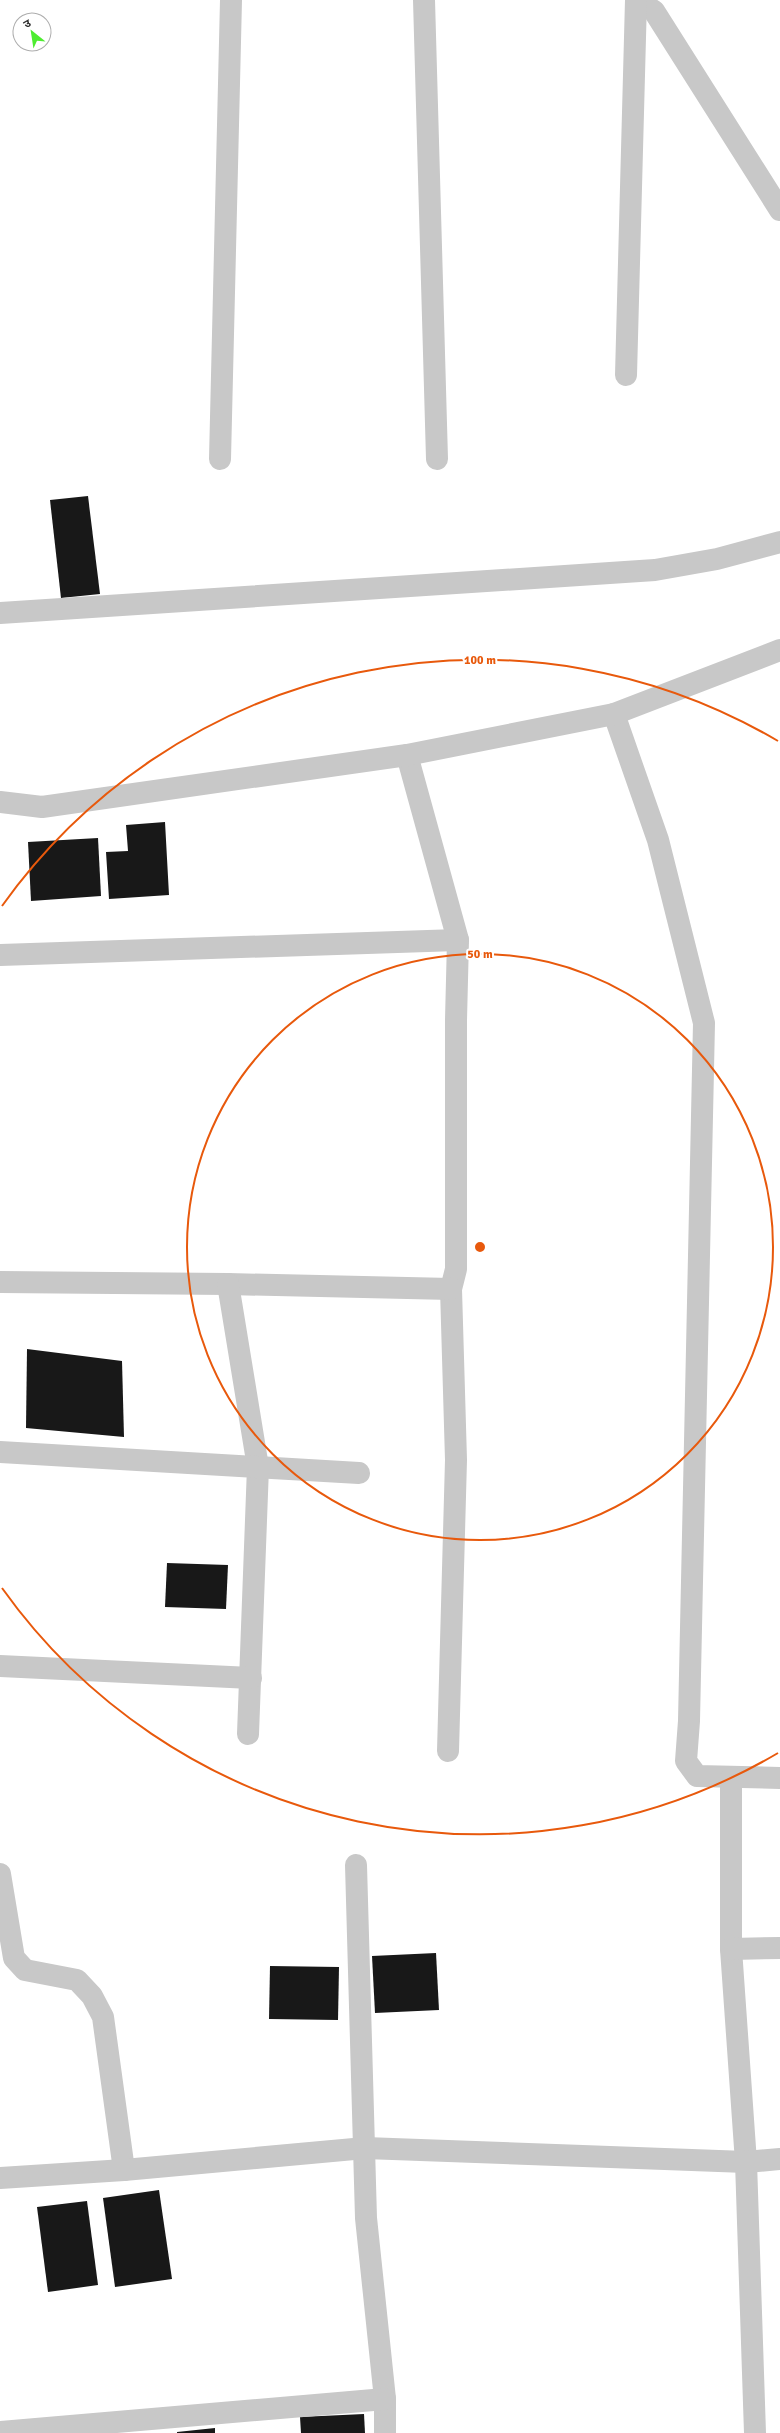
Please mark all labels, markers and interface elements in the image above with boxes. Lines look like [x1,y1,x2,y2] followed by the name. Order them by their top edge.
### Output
[12,12,52,52] north arrow
[21,16,34,31] text: उ
[464,653,496,668] text: 100 m
[467,947,493,962] text: 50 m
[473,1240,487,1254] centre of rings

